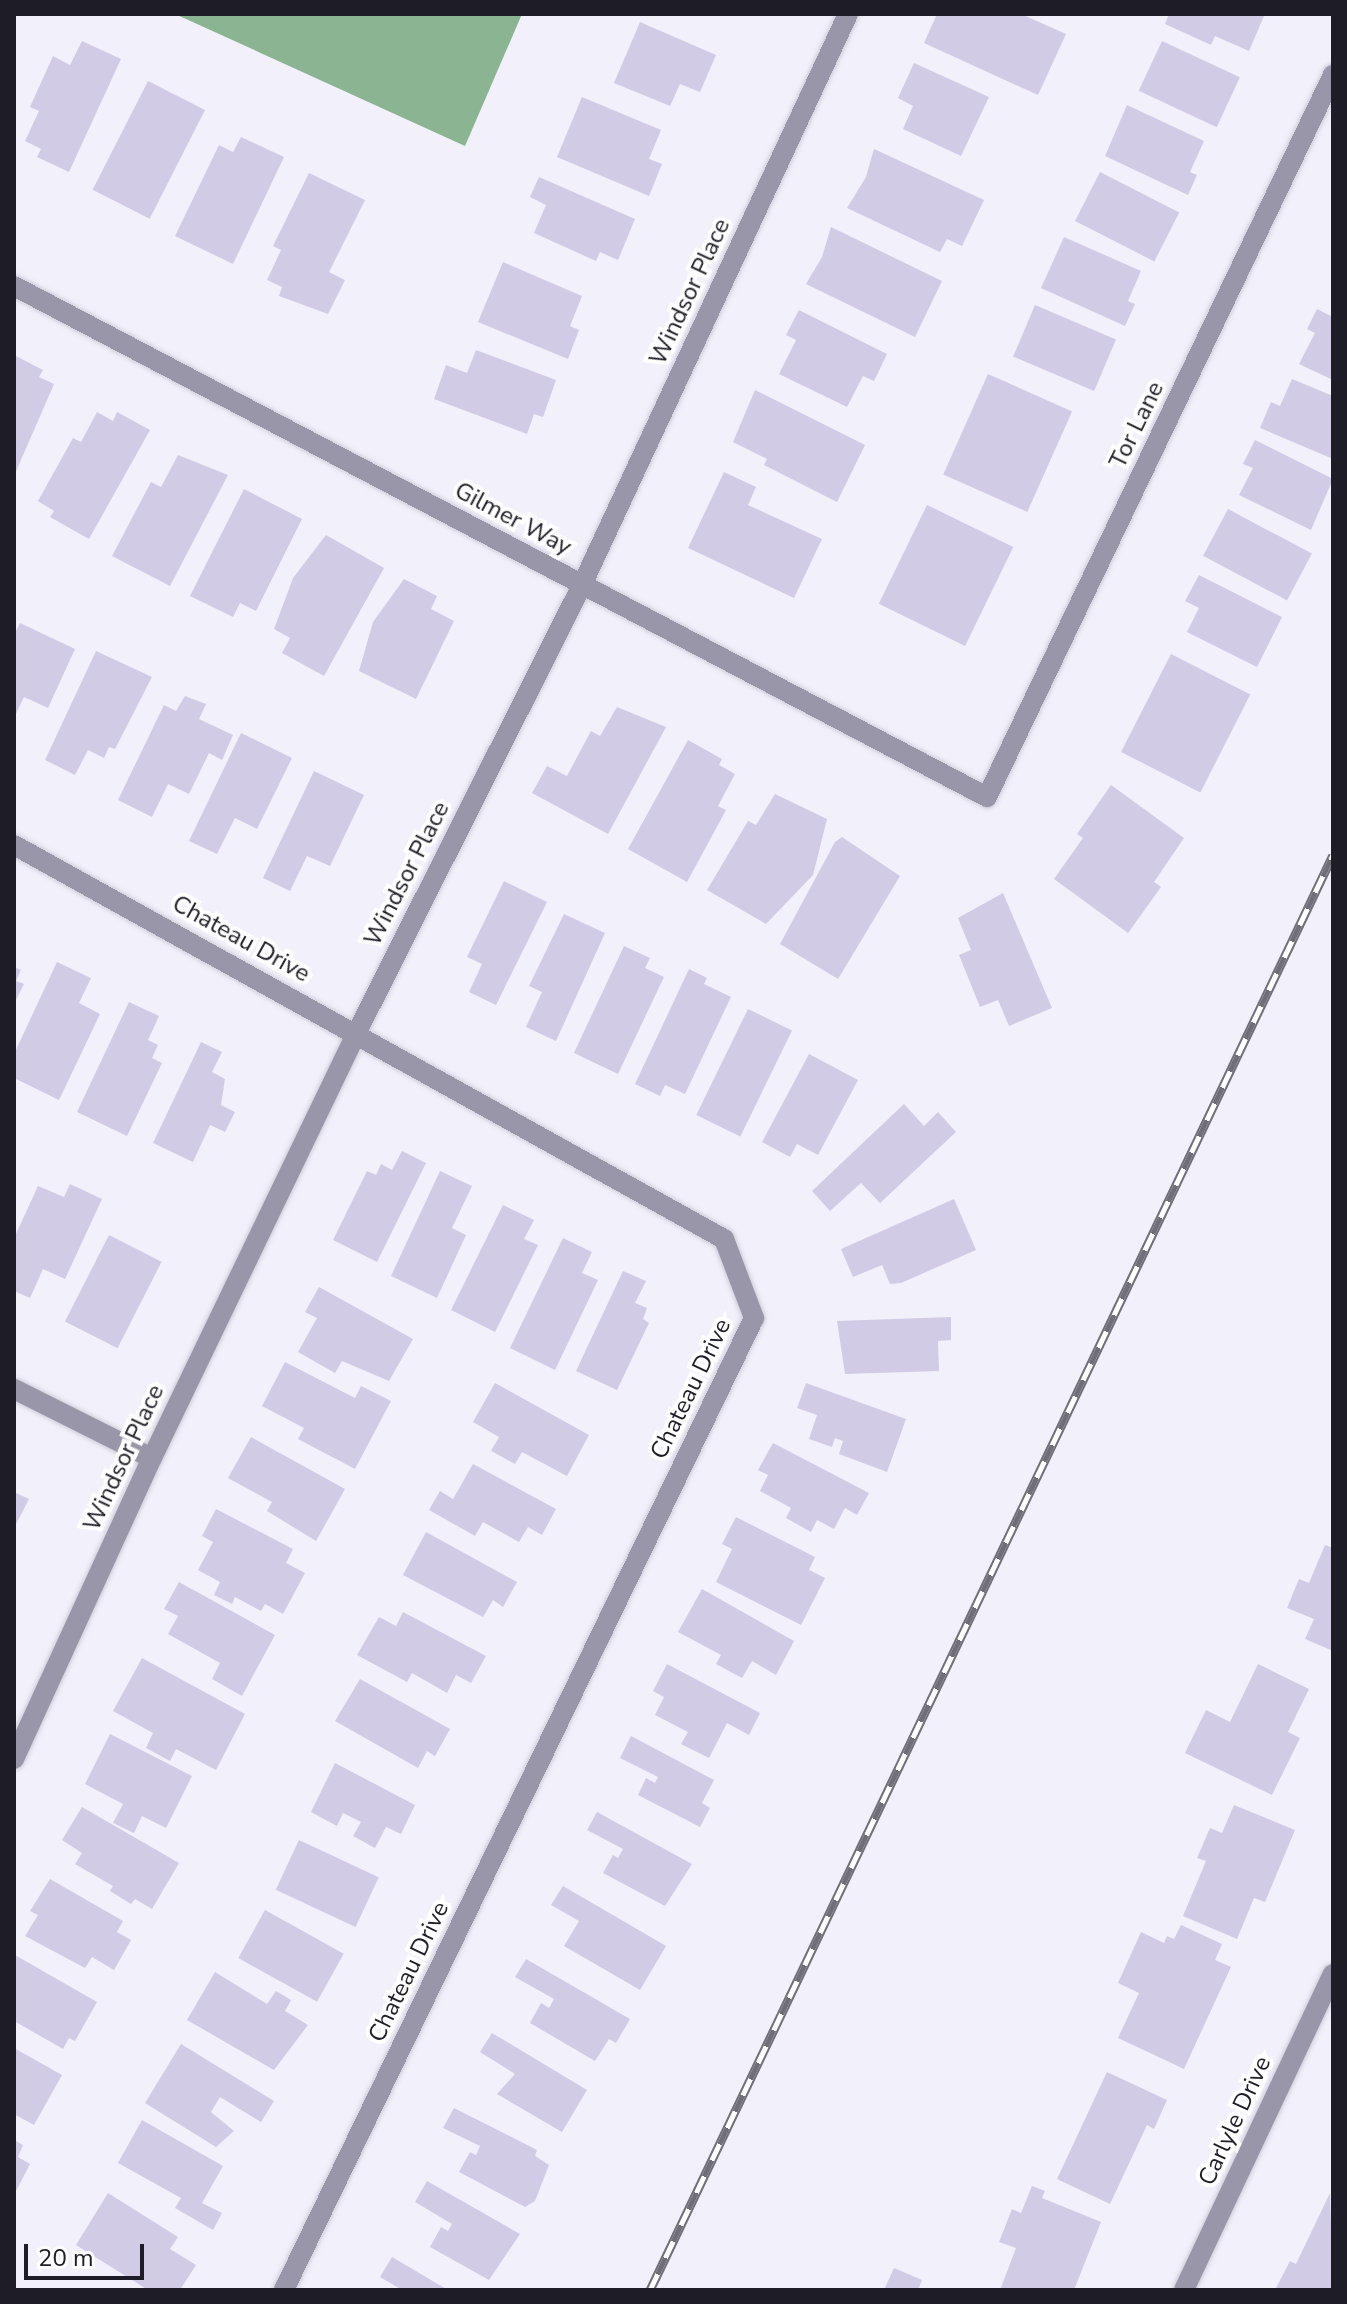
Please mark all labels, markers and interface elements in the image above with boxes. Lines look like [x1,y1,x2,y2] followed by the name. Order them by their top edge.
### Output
[644,214,736,370] street label: Windsor Place
[1104,377,1170,473] street label: Tor Lane
[450,476,576,562] street label: Gilmer Way
[358,797,456,951] street label: Windsor Place
[167,889,315,989] street label: Chateau Drive
[645,1314,737,1464] street label: Chateau Drive
[78,1380,170,1536] street label: Windsor Place
[363,1897,455,2047] street label: Chateau Drive
[1193,2052,1277,2190] street label: Carlyle Drive
[28,2228,148,2278] scale bar
[38,2242,94,2274] text: 20 m

